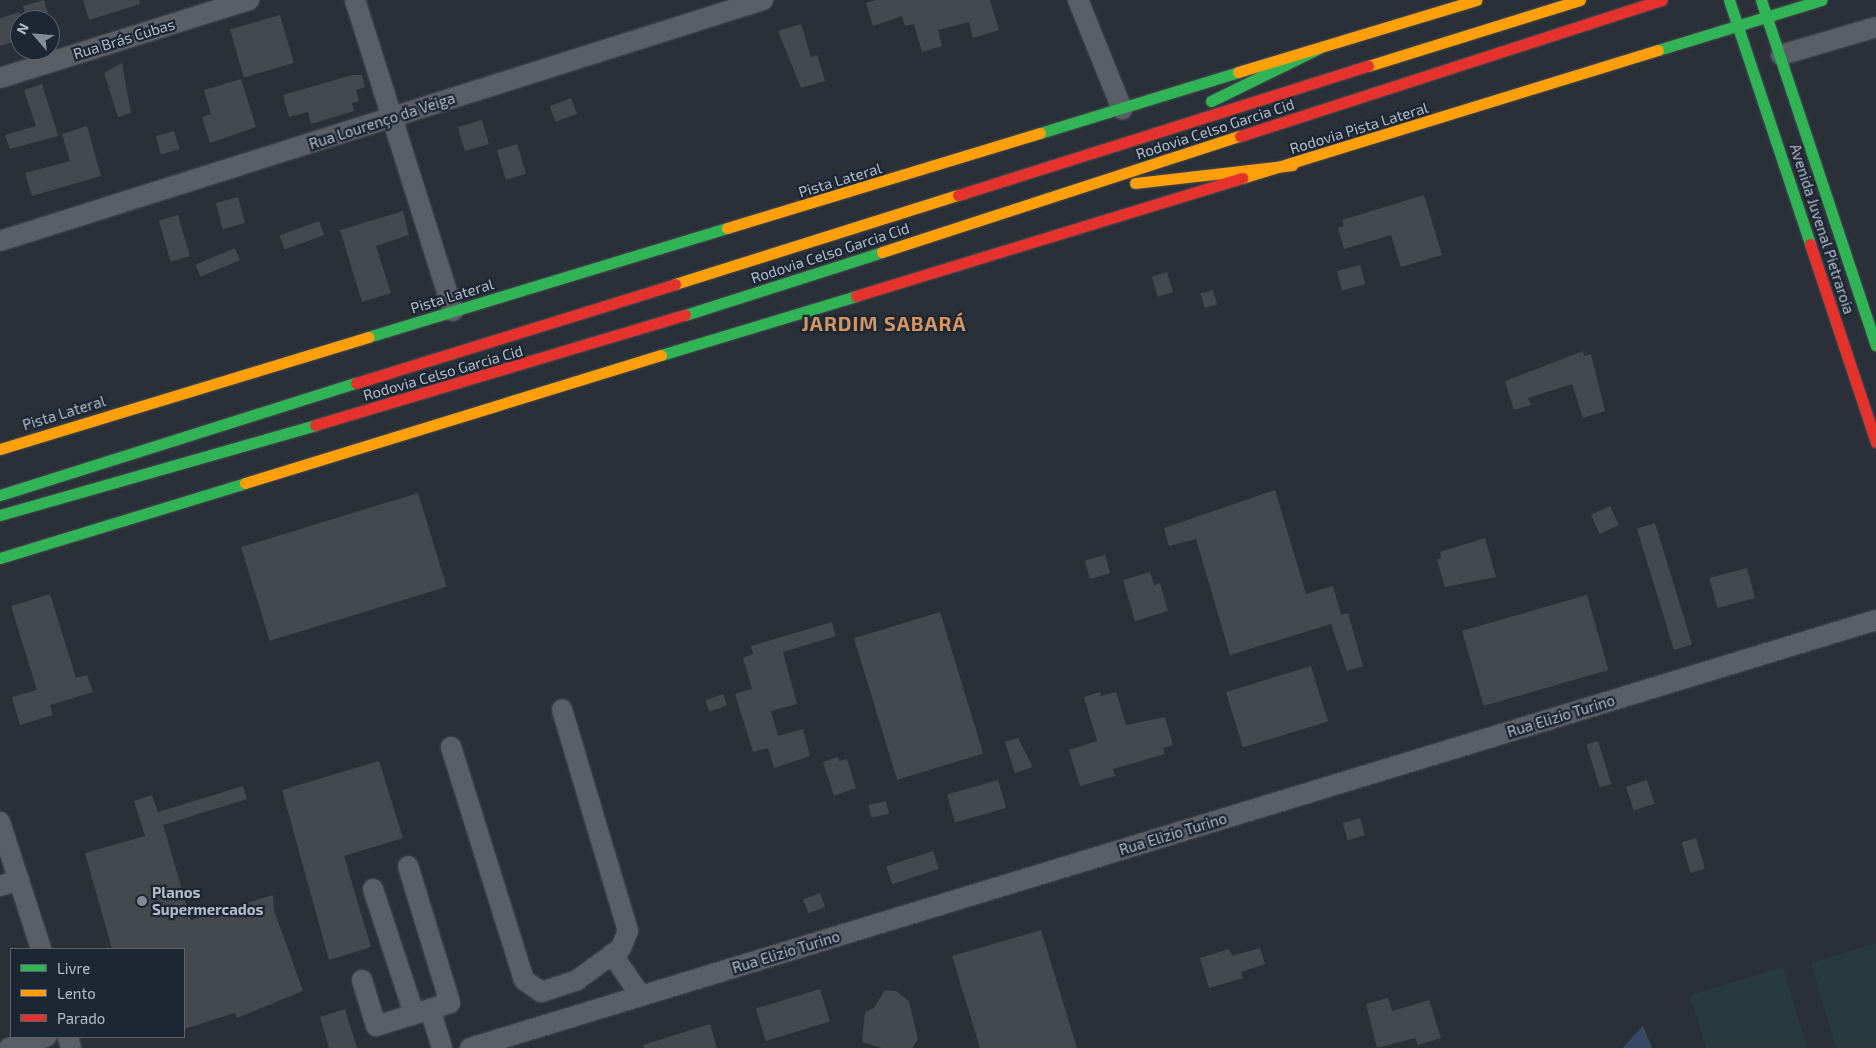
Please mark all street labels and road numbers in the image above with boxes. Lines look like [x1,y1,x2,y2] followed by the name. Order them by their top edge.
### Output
[71,15,177,63] street label: Rua Brás Cubas
[307,89,457,153] street label: Rua Lourenço da Veiga
[1134,95,1296,163] street label: Rodovia Celso Garcia Cid
[1288,98,1430,158] street label: Rodovia Pista Lateral
[1786,141,1858,317] street label: Avenida Juvenal Pietraroia
[796,159,884,201] street label: Pista Lateral
[749,219,911,287] street label: Rodovia Celso Garcia Cid
[408,275,496,317] street label: Pista Lateral
[361,342,525,404] street label: Rodovia Celso Garcia Cid
[20,392,108,434] street label: Pista Lateral
[1505,691,1617,741] street label: Rua Elizio Turino
[1117,809,1229,859] street label: Rua Elizio Turino
[730,927,842,977] street label: Rua Elizio Turino

